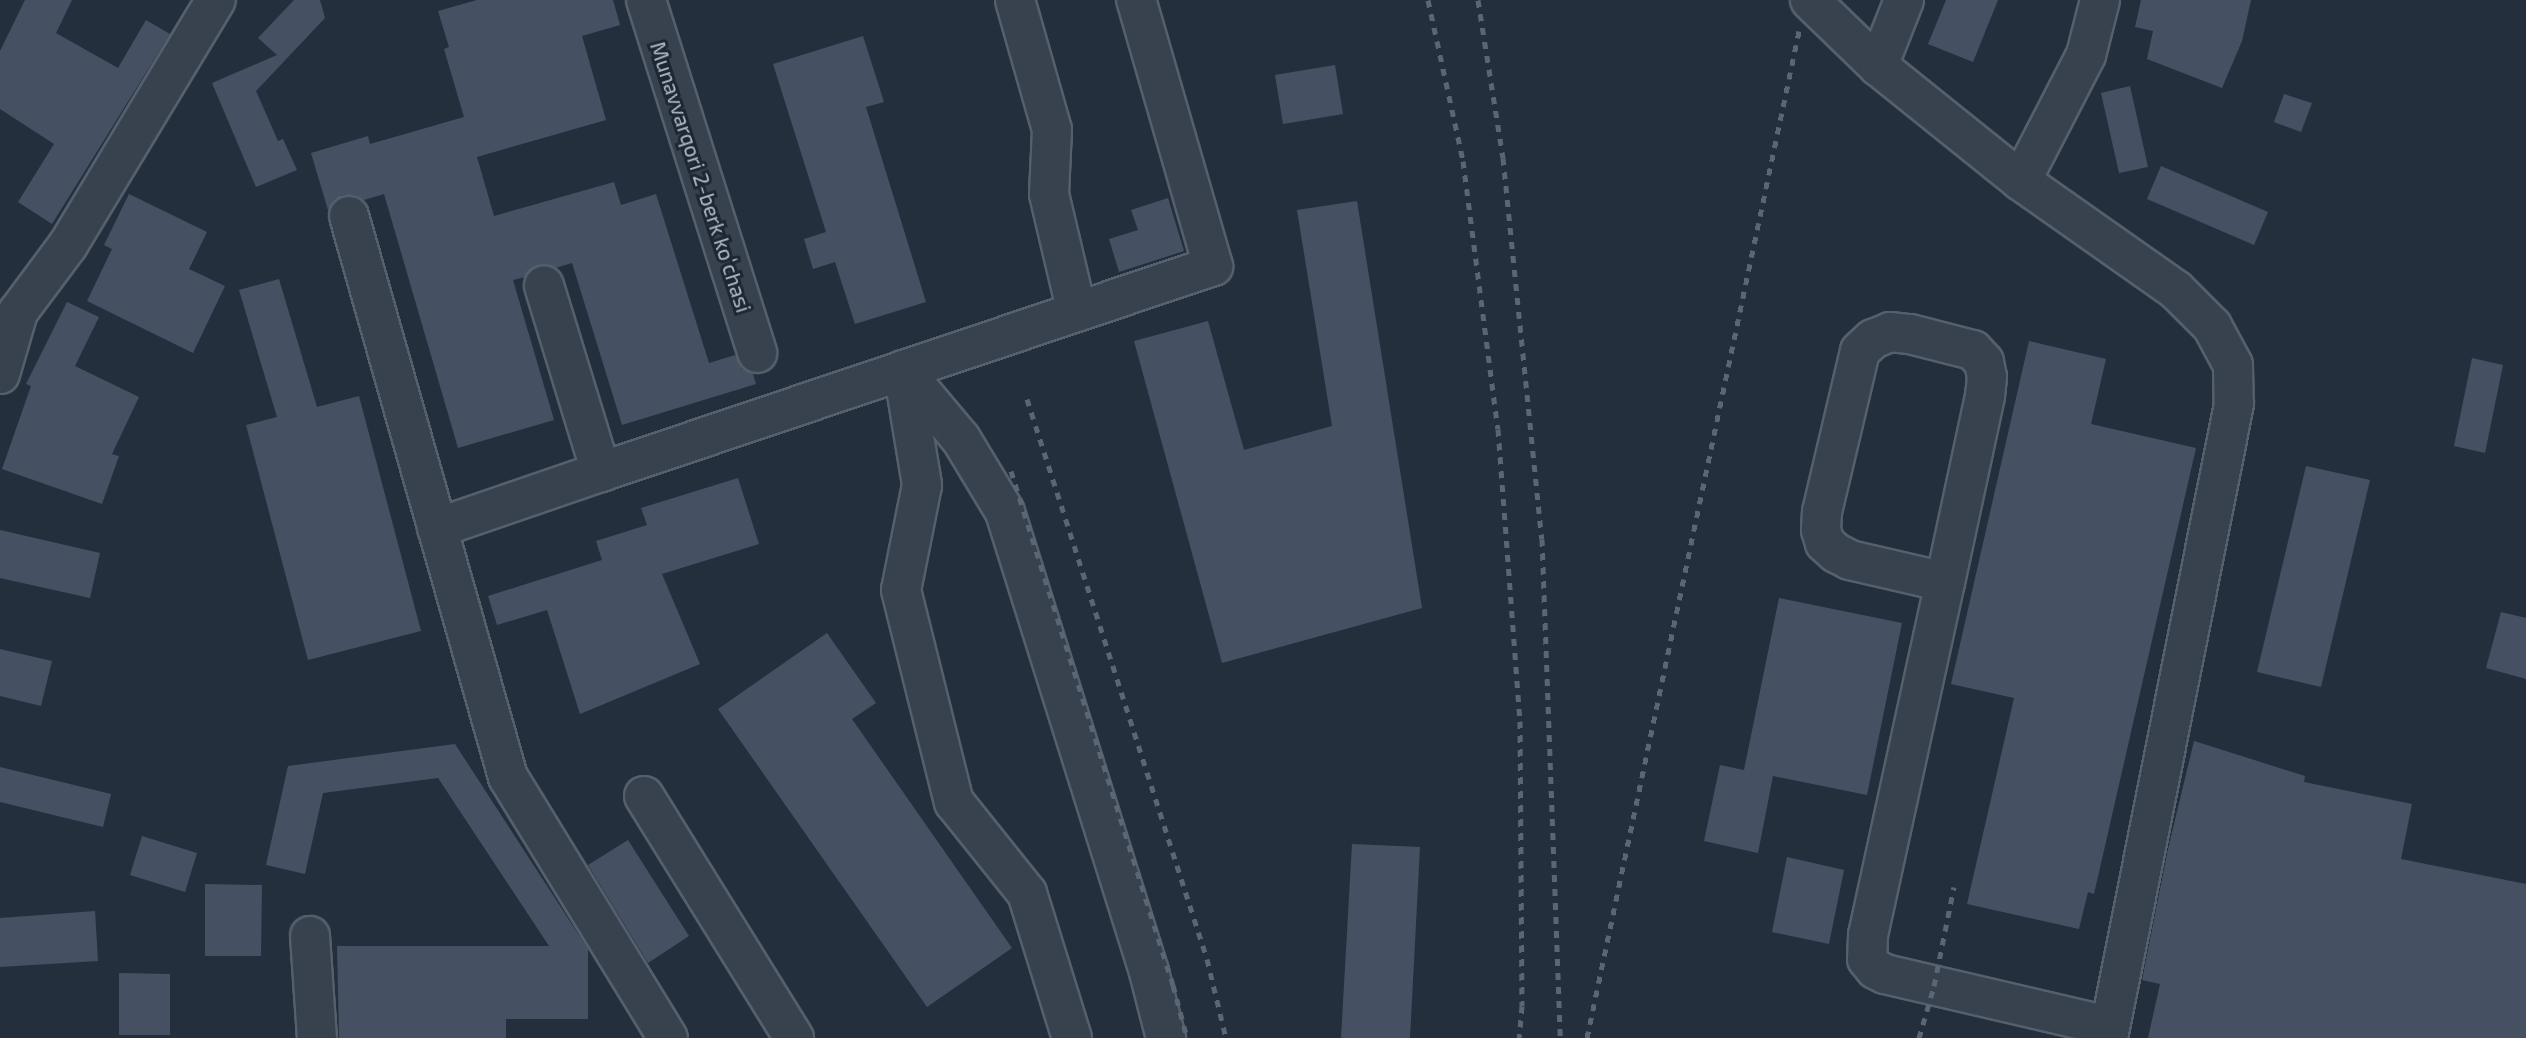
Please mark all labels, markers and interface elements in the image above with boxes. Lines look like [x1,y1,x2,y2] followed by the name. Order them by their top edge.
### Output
[645,38,757,316] street label: Munavvarqori 2-berk koʻchasi

